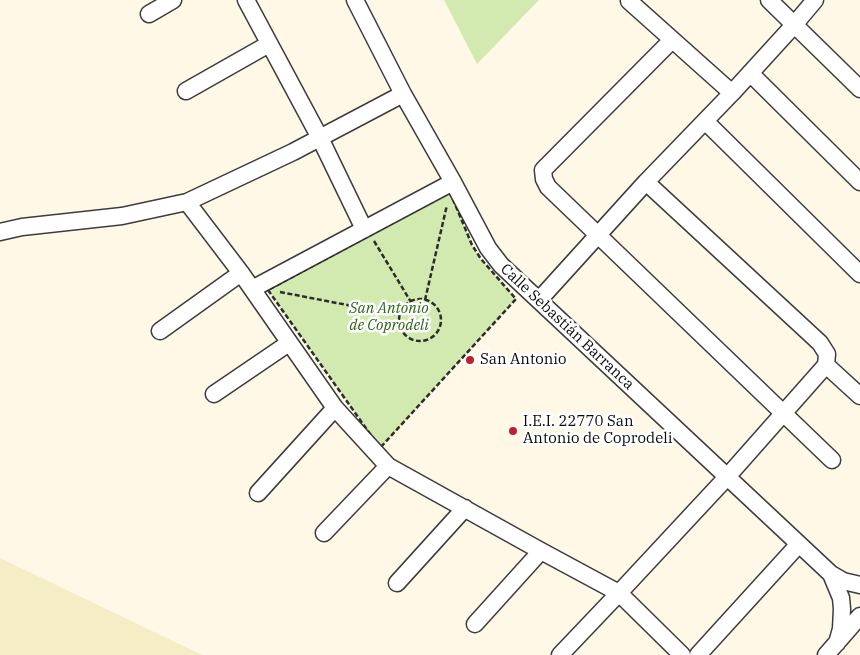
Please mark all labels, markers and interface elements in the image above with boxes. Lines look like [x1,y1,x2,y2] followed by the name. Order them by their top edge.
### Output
[496,260,638,394] street label: Calle Sebastián Barranca
[349,300,429,335] park label: San Antonio de Coprodeli
[480,351,566,369] place label: San Antonio
[464,354,476,366] marker: San Antonio
[523,413,672,448] place label: I.E.I. 22770 San Antonio de Coprodeli
[507,425,519,437] marker: I.E.I. 22770 San Antonio de Coprodeli

